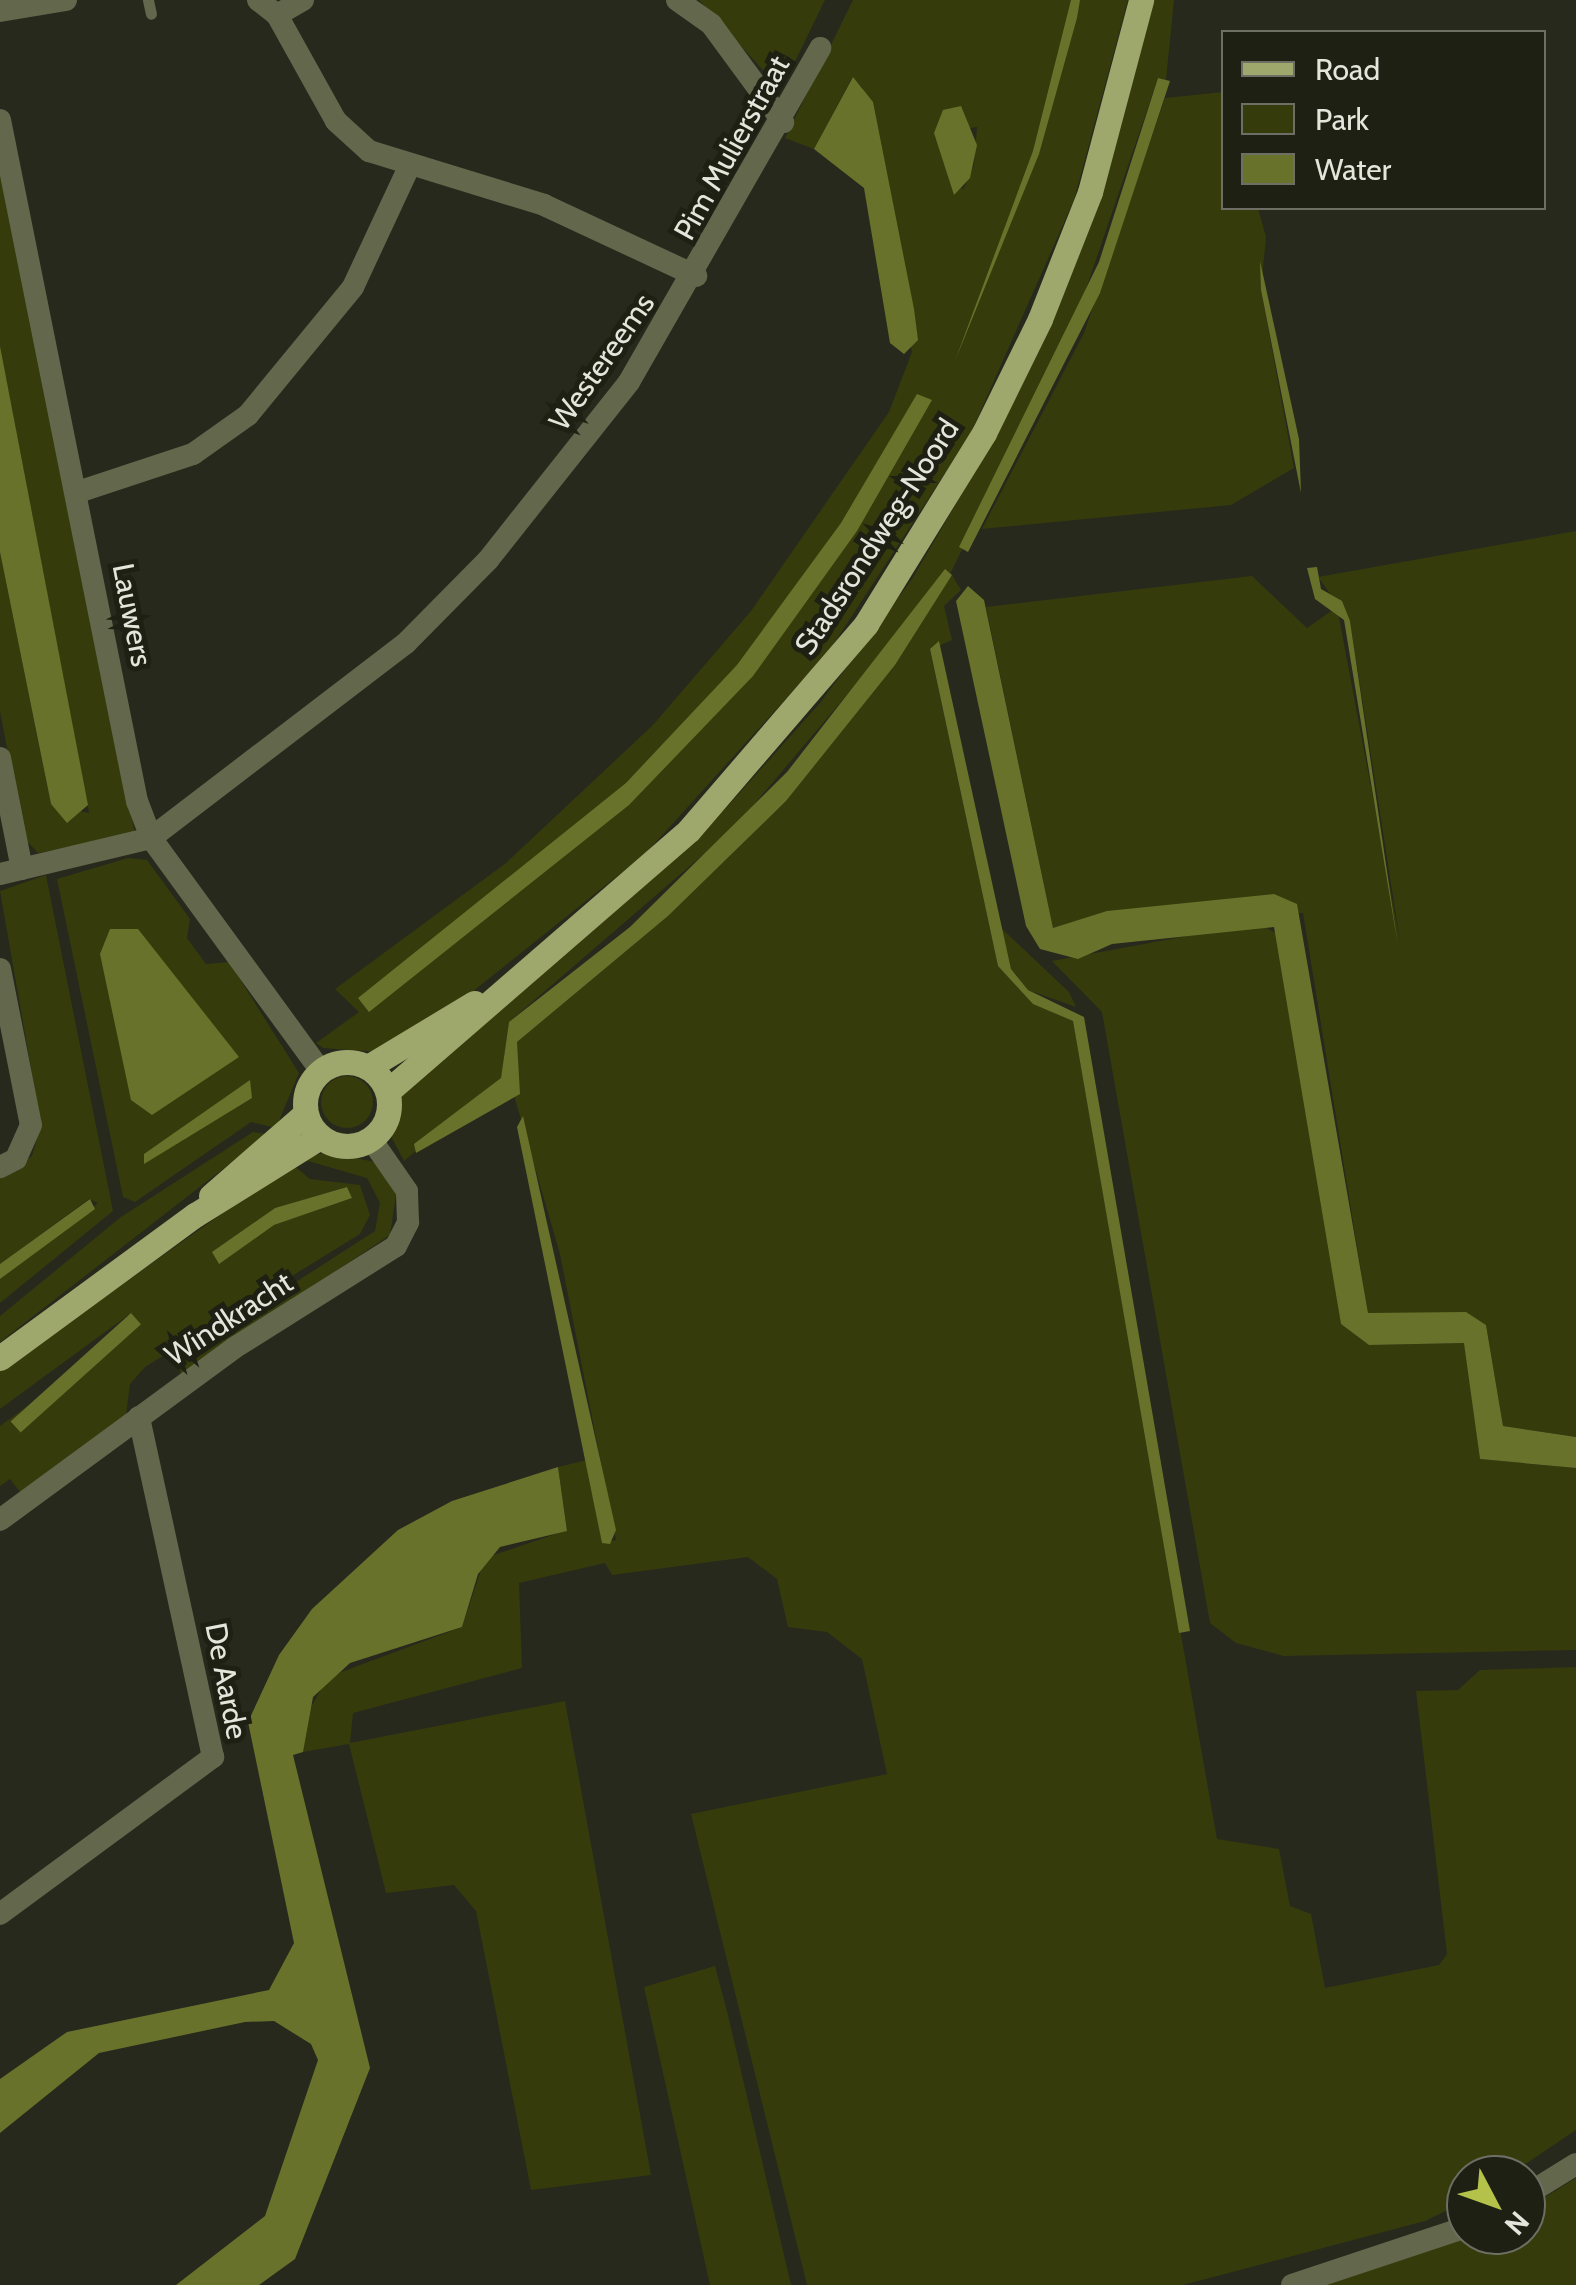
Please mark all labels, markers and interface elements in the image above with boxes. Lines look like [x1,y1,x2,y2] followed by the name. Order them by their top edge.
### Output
[1221,30,1546,210] legend
[667,50,797,246] street label: Pim Mulierstraat
[1315,51,1380,88] text: Road
[1315,101,1369,138] text: Park
[1315,151,1391,188] text: Water
[542,287,662,437] street label: Westereems
[787,412,967,662] street label: Stadsrondweg-Noord
[104,561,160,669] street label: Lauwers
[158,1264,300,1374] street label: Windkracht
[197,1620,255,1742] street label: De Aarde
[1446,2155,1546,2255] north arrow
[1498,2205,1536,2242] text: N

